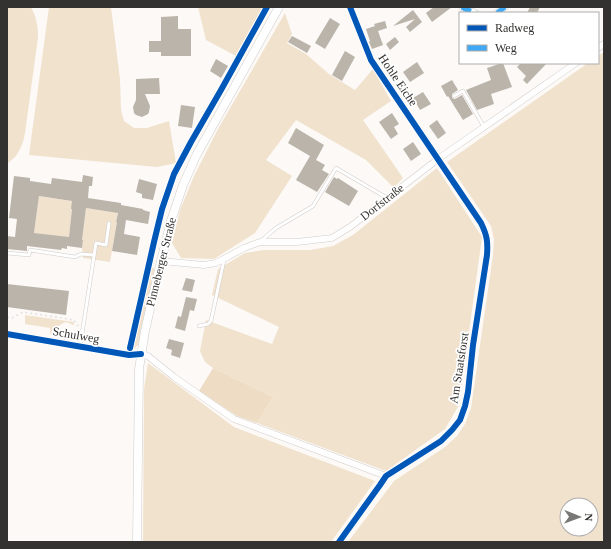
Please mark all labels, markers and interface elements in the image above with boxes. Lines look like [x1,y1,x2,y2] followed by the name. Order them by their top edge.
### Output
[459,12,599,64] legend
[495,21,534,35] text: Radweg
[495,41,517,55] text: Weg
[376,51,420,109] street label: Hohle Eiche
[357,181,407,223] street label: Dorfstraße
[143,216,179,308] street label: Pinneberger Straße
[51,324,101,346] street label: Schulweg
[446,331,472,404] street label: Am Staatsforst
[559,497,599,537] north arrow
[583,513,595,521] text: N

